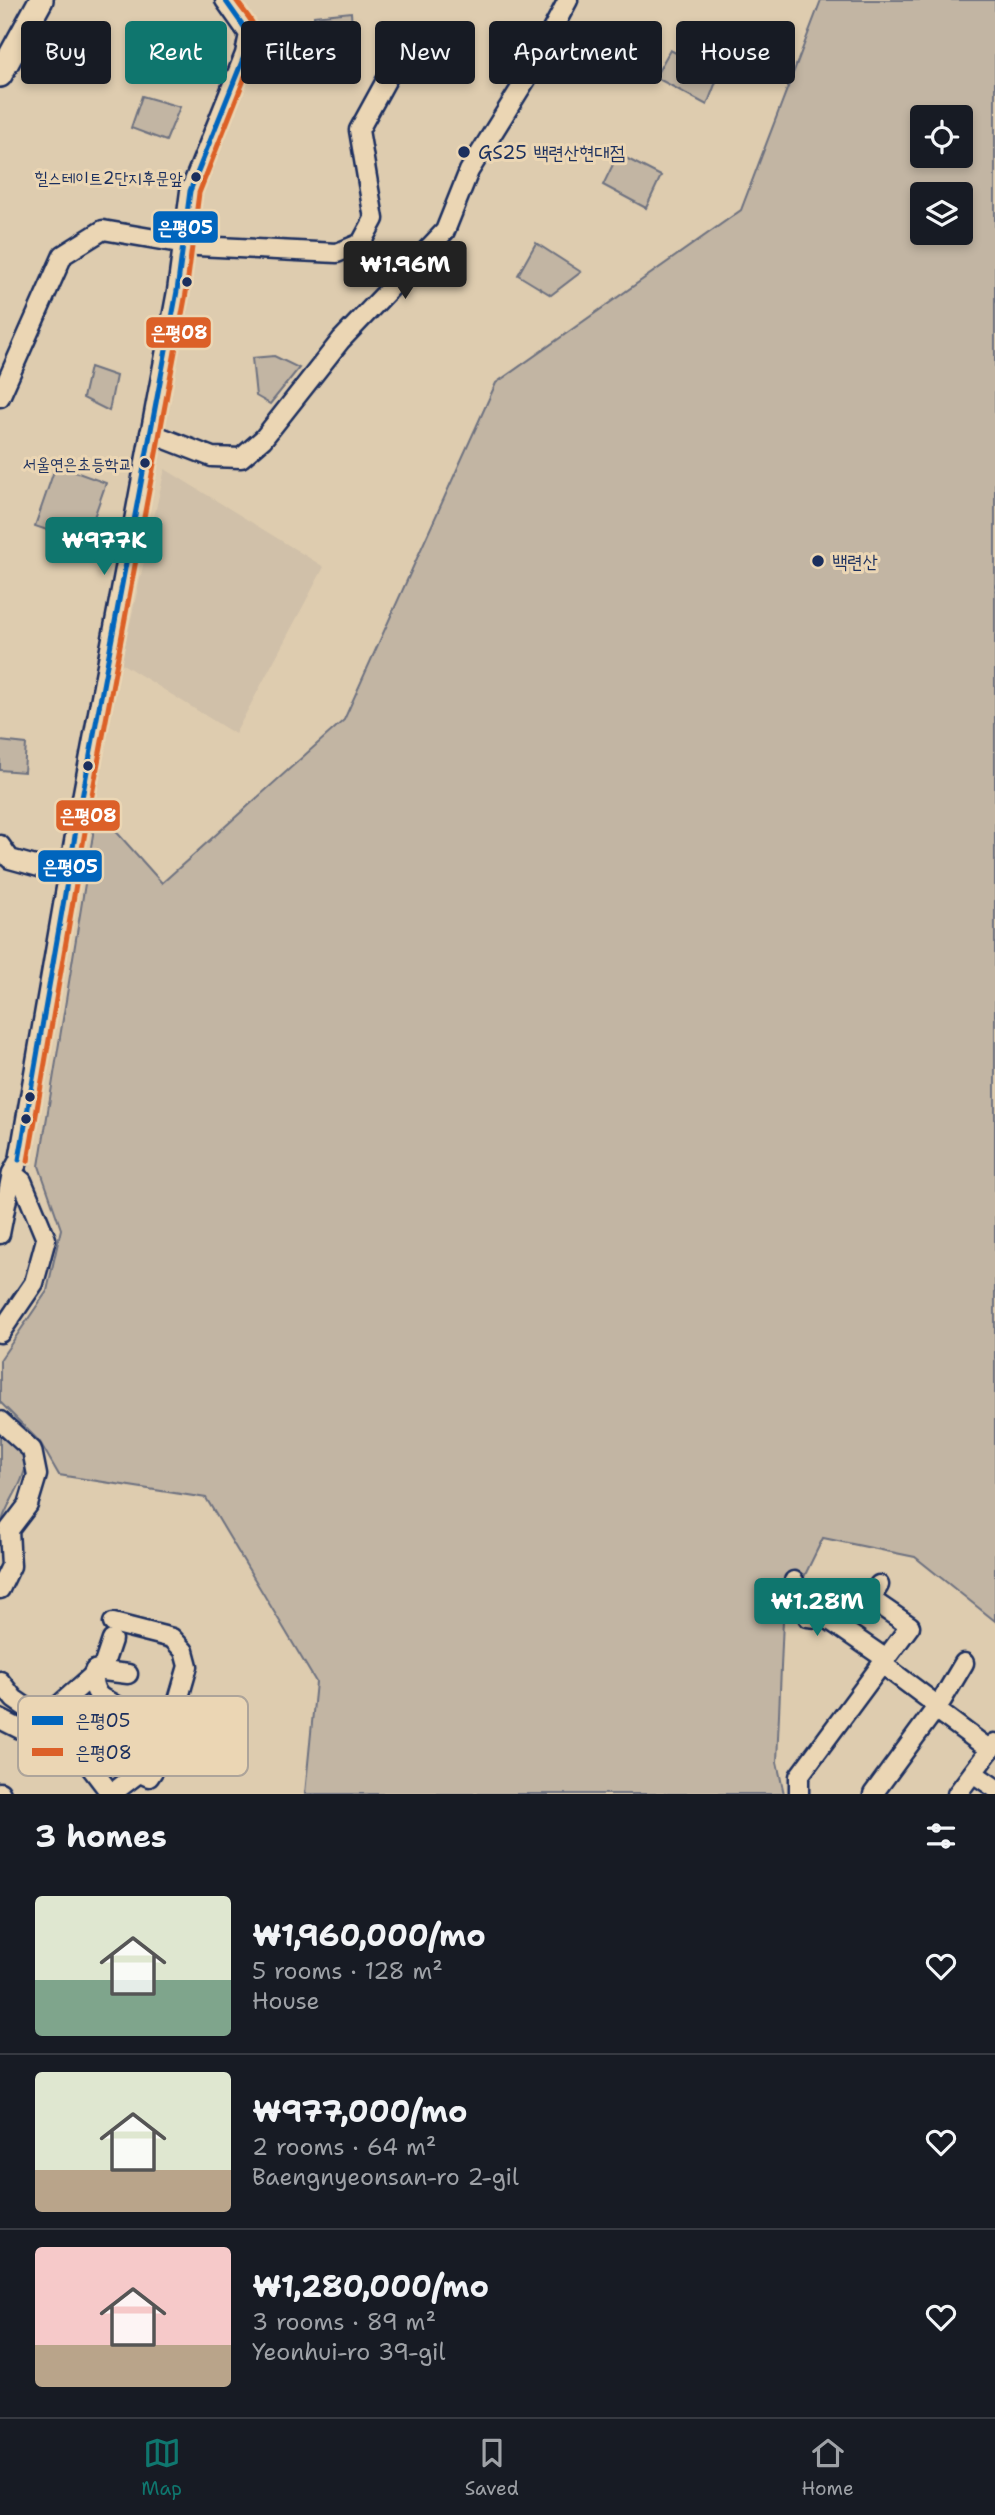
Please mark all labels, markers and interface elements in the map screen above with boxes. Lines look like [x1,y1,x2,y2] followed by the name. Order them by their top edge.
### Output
[21,21,111,84] chip: Buy
[125,21,227,84] chip: Rent
[241,21,361,84] chip: Filters
[375,21,475,84] chip: New
[489,21,662,84] chip: Apartment
[676,21,795,84] chip: House
[910,105,973,245] map controls
[910,105,973,168] button: locate
[478,140,625,165] place label: GS25 백련산현대점
[456,144,472,160] marker: GS25 백련산현대점
[34,167,183,189] place label: 힐스테이트2단지후문앞
[189,170,203,184] marker: 힐스테이트2단지후문앞
[910,182,973,245] button: layers
[152,210,219,244] line badge: 은평05
[157,215,213,240] text: 은평05
[348,242,462,301] pin: ₩1.96M
[360,249,450,279] text: ₩1.96M
[180,275,194,289] unlabelled marker
[145,316,212,349] line badge: 은평08
[150,320,208,345] text: 은평08
[23,453,132,475] place label: 서울연은초등학교
[138,456,152,470] marker: 서울연은초등학교
[55,518,153,577] pin: ₩977K
[61,525,147,555] text: ₩977K
[832,549,878,574] place label: 백련산
[810,553,826,569] marker: 백련산
[81,759,95,773] unlabelled marker
[55,799,121,832] line badge: 은평08
[59,803,117,828] text: 은평08
[37,849,103,883] line badge: 은평05
[42,854,98,879] text: 은평05
[23,1090,37,1104] unlabelled marker
[19,1112,33,1126] unlabelled marker
[760,1578,874,1638] pin: ₩1.28M
[770,1586,864,1616] text: ₩1.28M
[18,1696,248,1776] legend
[75,1708,130,1733] text: 은평05
[75,1740,132,1765] text: 은평08
[35,1816,167,1857] text: 3 homes
[922,1817,960,1855] icon: filters
[252,1915,486,1956] text: ₩1,960,000/mo
[91,1924,175,2008] icon: home
[922,1947,960,1985] icon: heart
[252,1956,443,1986] text: 5 rooms · 128 m²
[252,1986,320,2016] text: House
[252,2091,468,2132] text: ₩977,000/mo
[91,2100,175,2184] icon: home
[922,2123,960,2161] icon: heart
[252,2132,436,2162] text: 2 rooms · 64 m²
[252,2162,519,2192] text: Baengnyeonsan-ro 2-gil
[252,2266,489,2307] text: ₩1,280,000/mo
[91,2275,175,2359] icon: home
[922,2298,960,2336] icon: heart
[252,2307,436,2337] text: 3 rooms · 89 m²
[252,2337,445,2367] text: Yeonhui-ro 39-gil
[141,2434,182,2501] tab: Map
[465,2434,519,2501] tab: Saved
[801,2434,854,2501] tab: Home

